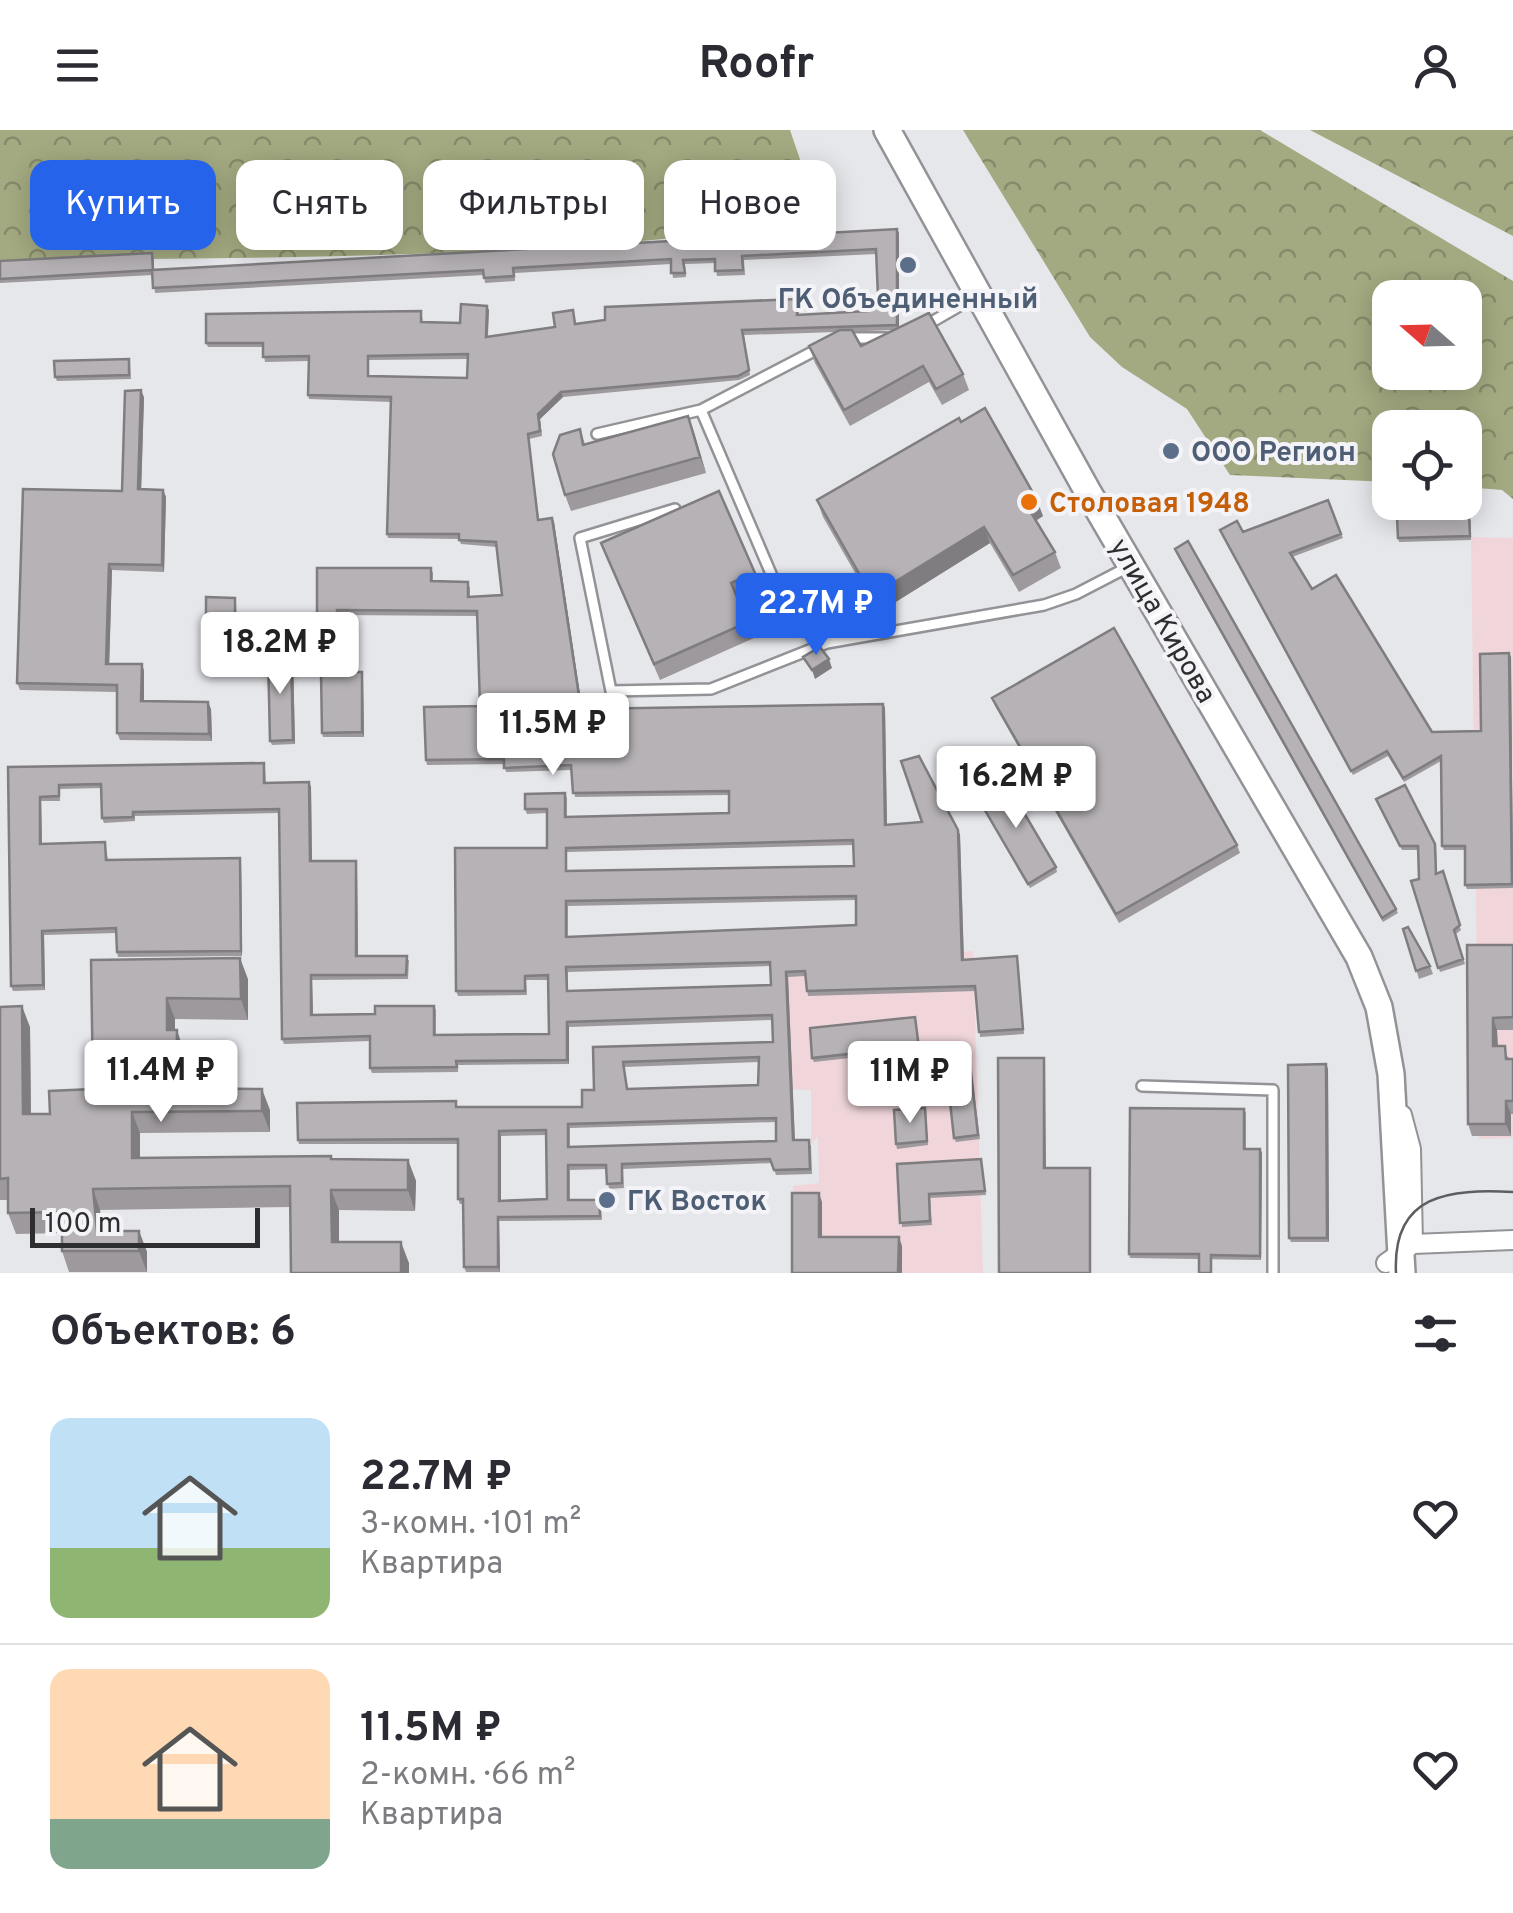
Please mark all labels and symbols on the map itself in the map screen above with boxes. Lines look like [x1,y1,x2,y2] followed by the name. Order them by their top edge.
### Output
[897,254,919,276] marker: ГК Объединенный
[1372,280,1482,390] north arrow
[778,283,1038,319] place label: ГК Объединенный
[1191,436,1356,472] place label: ООО Регион
[1160,440,1182,462] marker: ООО Регион
[1049,487,1250,523] place label: Столовая 1948
[1018,491,1040,513] marker: Столовая 1948
[1100,533,1223,710] street label: улица Кирова
[724,573,908,658] pin: 22.7M ₽
[188,612,372,697] pin: 18.2M ₽
[461,693,645,778] pin: 11.5M ₽
[924,746,1108,831] pin: 16.2M ₽
[69,1040,253,1125] pin: 11.4M ₽
[840,1041,980,1126] pin: 11M ₽
[627,1185,767,1221] place label: ГК Восток
[596,1189,618,1211] marker: ГК Восток
[30,1203,260,1248] scale bar

